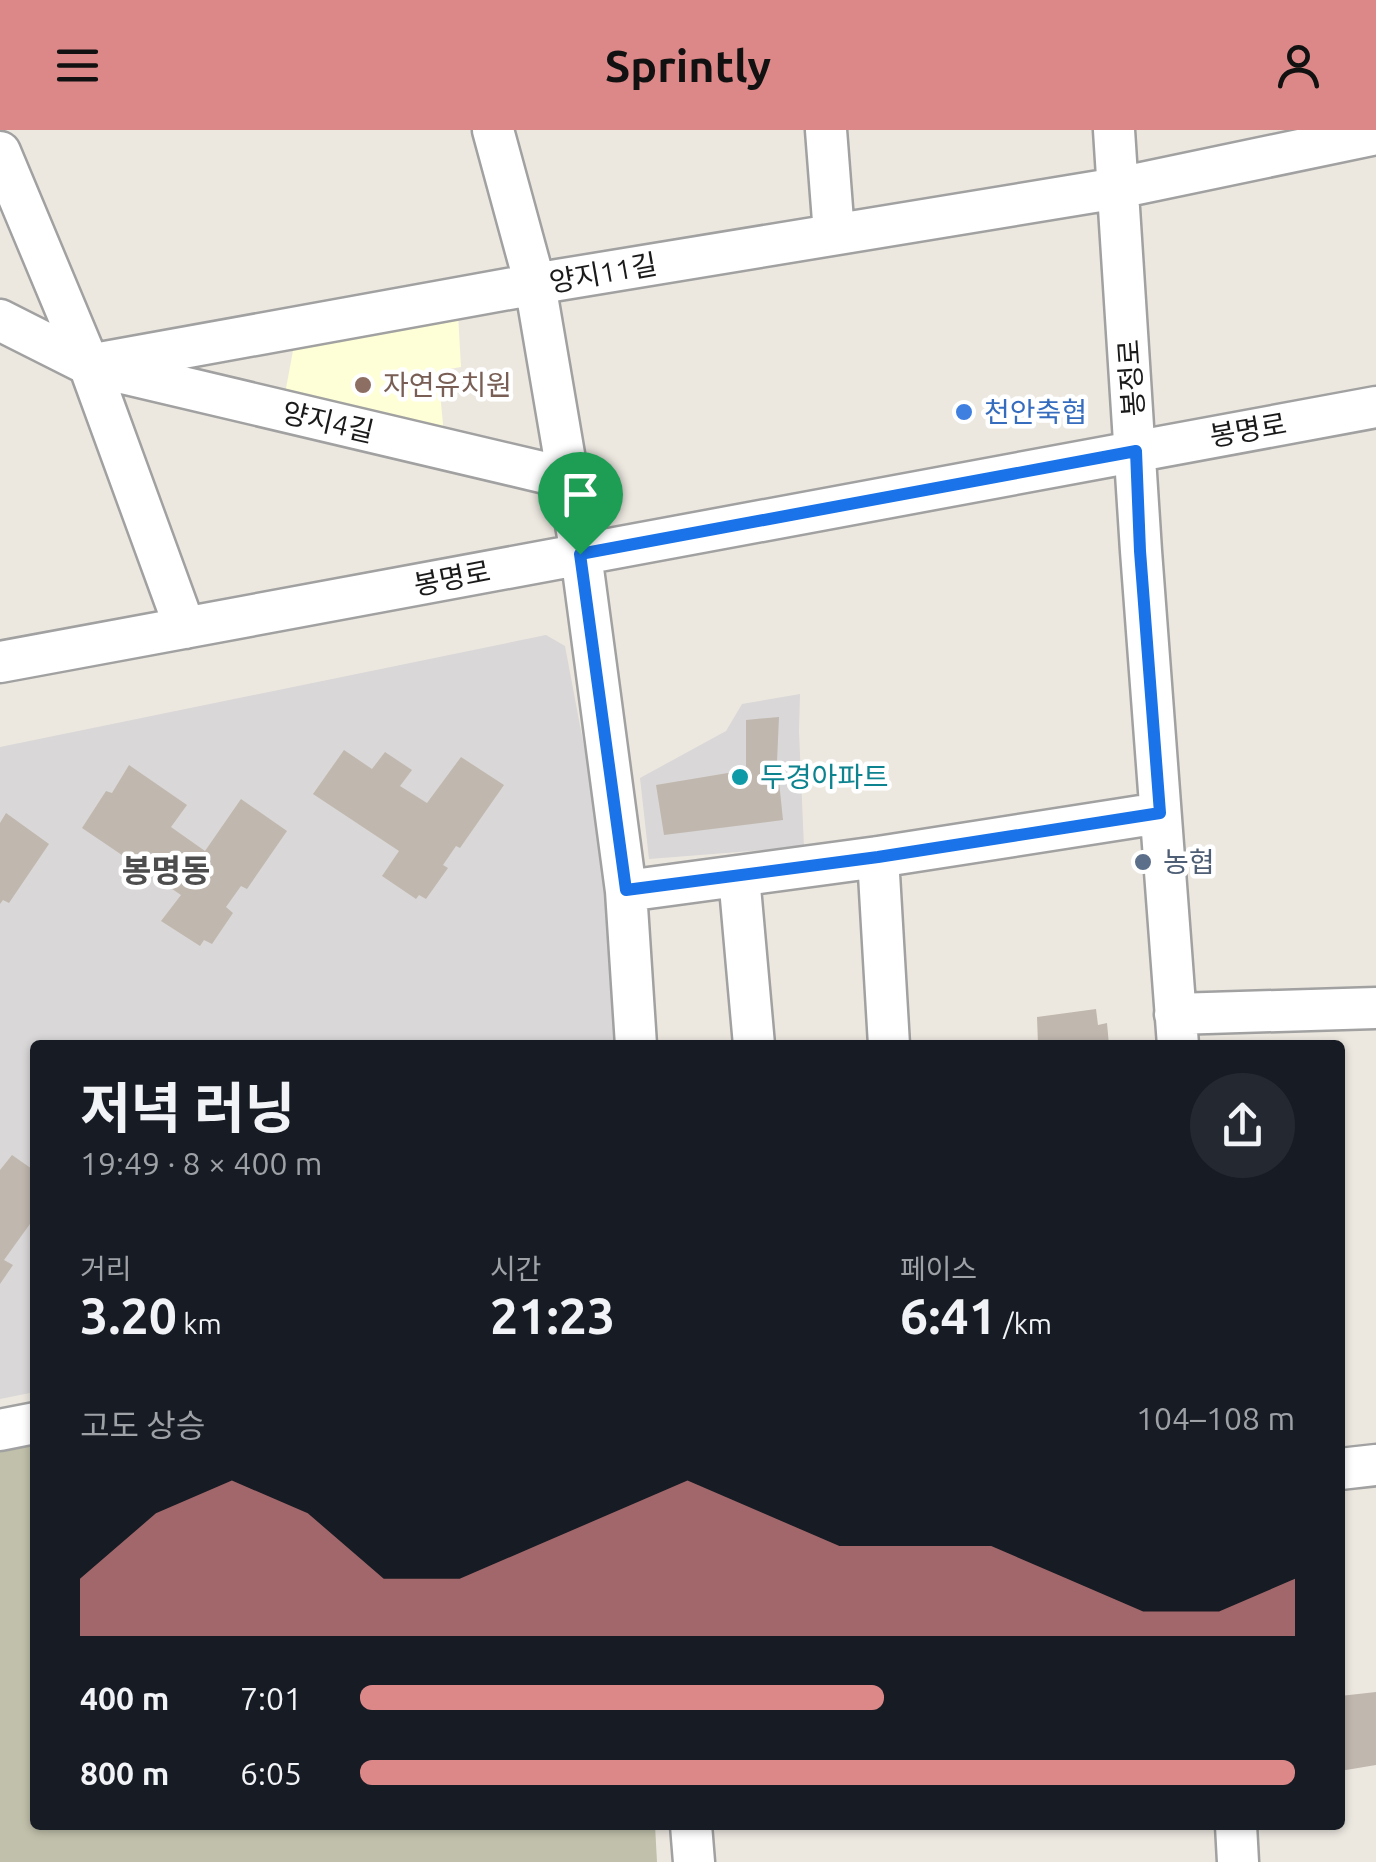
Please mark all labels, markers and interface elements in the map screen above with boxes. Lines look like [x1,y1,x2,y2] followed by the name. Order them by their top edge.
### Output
[50,38,105,93] icon: menu
[1271,38,1326,93] icon: person
[605,40,771,91] text: Sprintly
[547,248,659,297] street label: 양지11길
[1112,338,1149,418] street label: 봉정로
[383,369,512,400] place label: 자연유치원
[352,374,374,396] marker: 자연유치원
[279,396,377,447] street label: 양지4길
[984,396,1087,427] place label: 천안축협
[953,401,975,423] marker: 천안축협
[1207,408,1289,451] street label: 봉명로
[538,452,623,555] pin
[553,467,608,522] icon: arrive
[411,555,493,600] street label: 봉명로
[760,761,889,792] place label: 두경아파트
[729,766,751,788] marker: 두경아파트
[1163,846,1215,877] place label: 농협
[1132,851,1154,873] marker: 농협
[122,852,210,888] district label: 봉명동
[1190,1073,1295,1178] button: share
[80,1077,295,1138] text: 저녁 러닝
[80,1145,322,1181] text: 19:49 · 8 × 400 m
[80,1253,132,1284] text: 거리
[490,1253,542,1284] text: 시간
[900,1253,977,1284] text: 페이스
[80,1287,177,1343] text: 3.20
[490,1287,615,1343] text: 21:23
[900,1287,997,1343] text: 6:41
[177,1308,222,1339] text: km
[997,1308,1052,1339] text: /km
[1136,1400,1295,1436] text: 104–108 m
[80,1407,205,1443] text: 고도 상승
[80,1680,169,1716] text: 400 m
[240,1680,302,1716] text: 7:01
[80,1755,169,1791] text: 800 m
[240,1755,302,1791] text: 6:05

